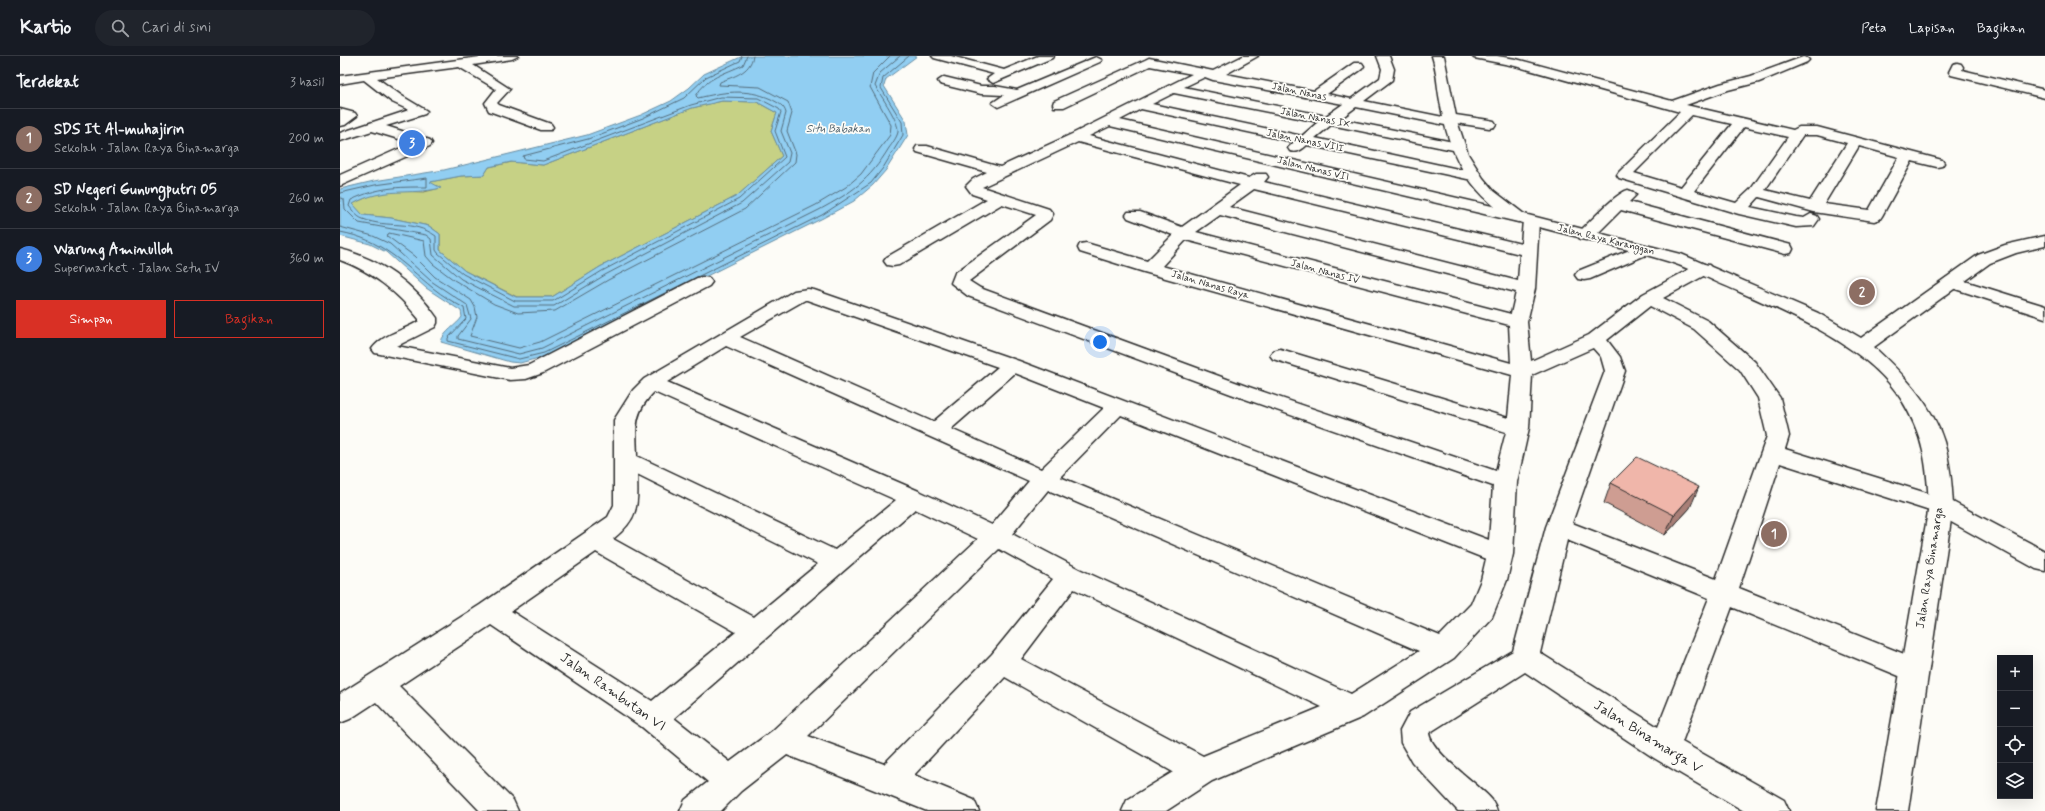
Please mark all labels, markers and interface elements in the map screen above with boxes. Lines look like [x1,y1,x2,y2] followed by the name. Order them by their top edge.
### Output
[95,10,375,46] search box
[20,15,71,40] text: Kartio
[109,17,131,39] icon: search
[141,18,211,38] text: Cari di sini
[1861,19,1887,37] text: Peta
[1909,19,1955,37] text: Lapisan
[1977,19,2025,37] text: Bagikan
[16,71,79,93] text: Terdekat
[290,74,324,91] text: 3 hasil
[1270,80,1328,104] street label: Jalan Nanas
[1279,105,1351,131] street label: Jalan Nanas IX
[54,120,185,140] text: SDS It Al-muhajirin
[806,122,871,136] water label: Situ Babakan
[1265,125,1345,156] street label: Jalan Nanas VIII
[399,128,425,158] pin: 3
[26,130,32,147] text: 1
[289,130,324,147] text: 200 m
[54,140,239,157] text: Sekolah · Jalan Raya Binamarga
[1276,153,1350,184] street label: Jalan Nanas VII
[54,180,217,200] text: SD Negeri Gunungputri 05
[26,190,32,207] text: 2
[289,190,324,207] text: 260 m
[54,200,239,217] text: Sekolah · Jalan Raya Binamarga
[1556,222,1656,259] street label: Jalan Raya Karanggan
[54,240,173,260] text: Warung Aminulloh
[26,250,32,267] text: 3
[289,250,324,267] text: 360 m
[1289,256,1362,288] street label: Jalan Nanas IV
[54,260,220,277] text: Supermarket · Jalan Setu IV
[1170,268,1251,303] street label: Jalan Nanas Raya
[1849,277,1875,307] pin: 2
[16,300,166,338] button: Simpan
[174,300,324,338] button: Bagikan
[1090,332,1110,352] your location
[1913,506,1948,630] street label: Jalan Raya Binamarga
[1761,519,1787,549] pin: 1
[557,649,669,735] street label: Jalan Rambutan VI
[1997,655,2033,799] map controls
[1997,655,2033,691] button: +
[1997,691,2033,727] button: −
[1589,696,1706,780] street label: Jalan Binamarga V
[1997,727,2033,763] button: locate
[1997,763,2033,799] button: layers

